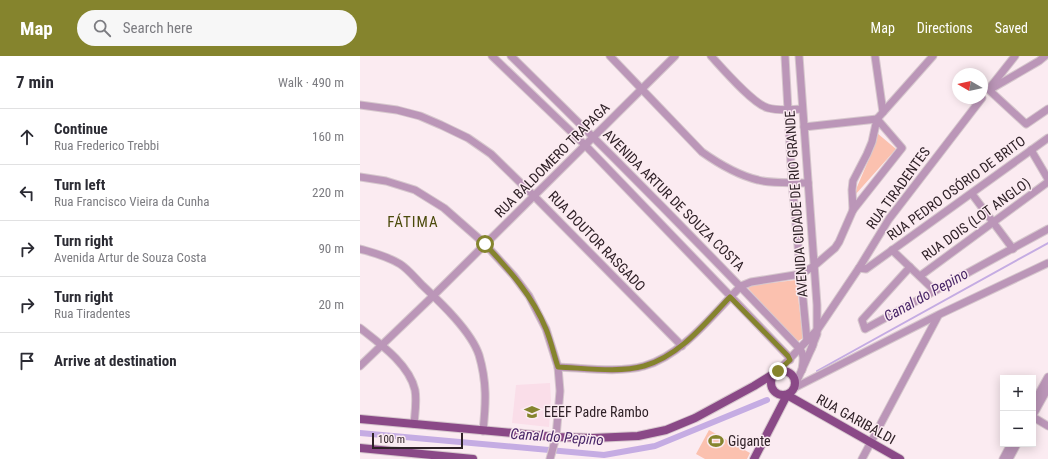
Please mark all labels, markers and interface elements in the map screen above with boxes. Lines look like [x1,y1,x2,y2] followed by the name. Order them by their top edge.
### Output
[77,10,357,46] search box
[20,17,53,40] text: Map
[91,17,113,39] icon: search
[123,19,193,37] text: Search here
[871,20,895,36] text: Map
[917,20,973,36] text: Directions
[995,20,1028,36] text: Saved
[952,68,988,104] north arrow
[16,72,54,92] text: 7 min
[278,75,344,90] text: Walk · 490 m
[491,99,613,221] street label: RUA BALDOMERO TRAPAGA
[781,110,811,298] street label: AVENIDA CIDADE DE RIO GRANDE
[54,120,108,138] text: Continue
[16,126,38,148] icon: ahead
[600,126,748,274] street label: AVENIDA ARTUR DE SOUZA COSTA
[312,129,344,144] text: 160 m
[883,132,1028,244] street label: RUA PEDRO OSÓRIO DE BRITO
[54,138,159,153] text: Rua Frederico Trebbi
[863,144,933,232] street label: RUA TIRADENTES
[919,174,1034,264] street label: RUA DOIS (LOT ANGLO)
[54,176,105,194] text: Turn left
[16,182,38,204] icon: left
[312,185,344,200] text: 220 m
[545,188,649,294] street label: RUA DOUTOR RASGADO
[54,194,210,209] text: Rua Francisco Vieira da Cunha
[387,213,439,231] district label: FÁTIMA
[54,232,113,250] text: Turn right
[476,235,494,253] route start
[16,238,38,260] icon: right
[318,241,344,256] text: 90 m
[54,250,206,265] text: Avenida Artur de Souza Costa
[881,264,971,326] water label: Canal do Pepino
[54,288,113,306] text: Turn right
[16,294,38,316] icon: right
[318,297,344,312] text: 20 m
[54,306,131,321] text: Rua Tiradentes
[16,350,38,372] icon: arrive
[54,352,177,370] text: Arrive at destination
[769,362,787,380] route end
[1000,375,1036,447] map controls
[1000,375,1036,411] button: +
[814,391,898,447] street label: RUA GARIBALDI
[523,403,541,421] school or university icon: EEEF Padre Rambo
[544,404,649,420] place label: EEEF Padre Rambo
[1000,411,1036,447] button: −
[510,425,604,449] water label: Canal do Pepino
[372,431,463,450] scale bar
[707,432,725,450] sports icon: Gigante
[378,433,405,446] text: 100 m
[728,433,771,449] place label: Gigante

